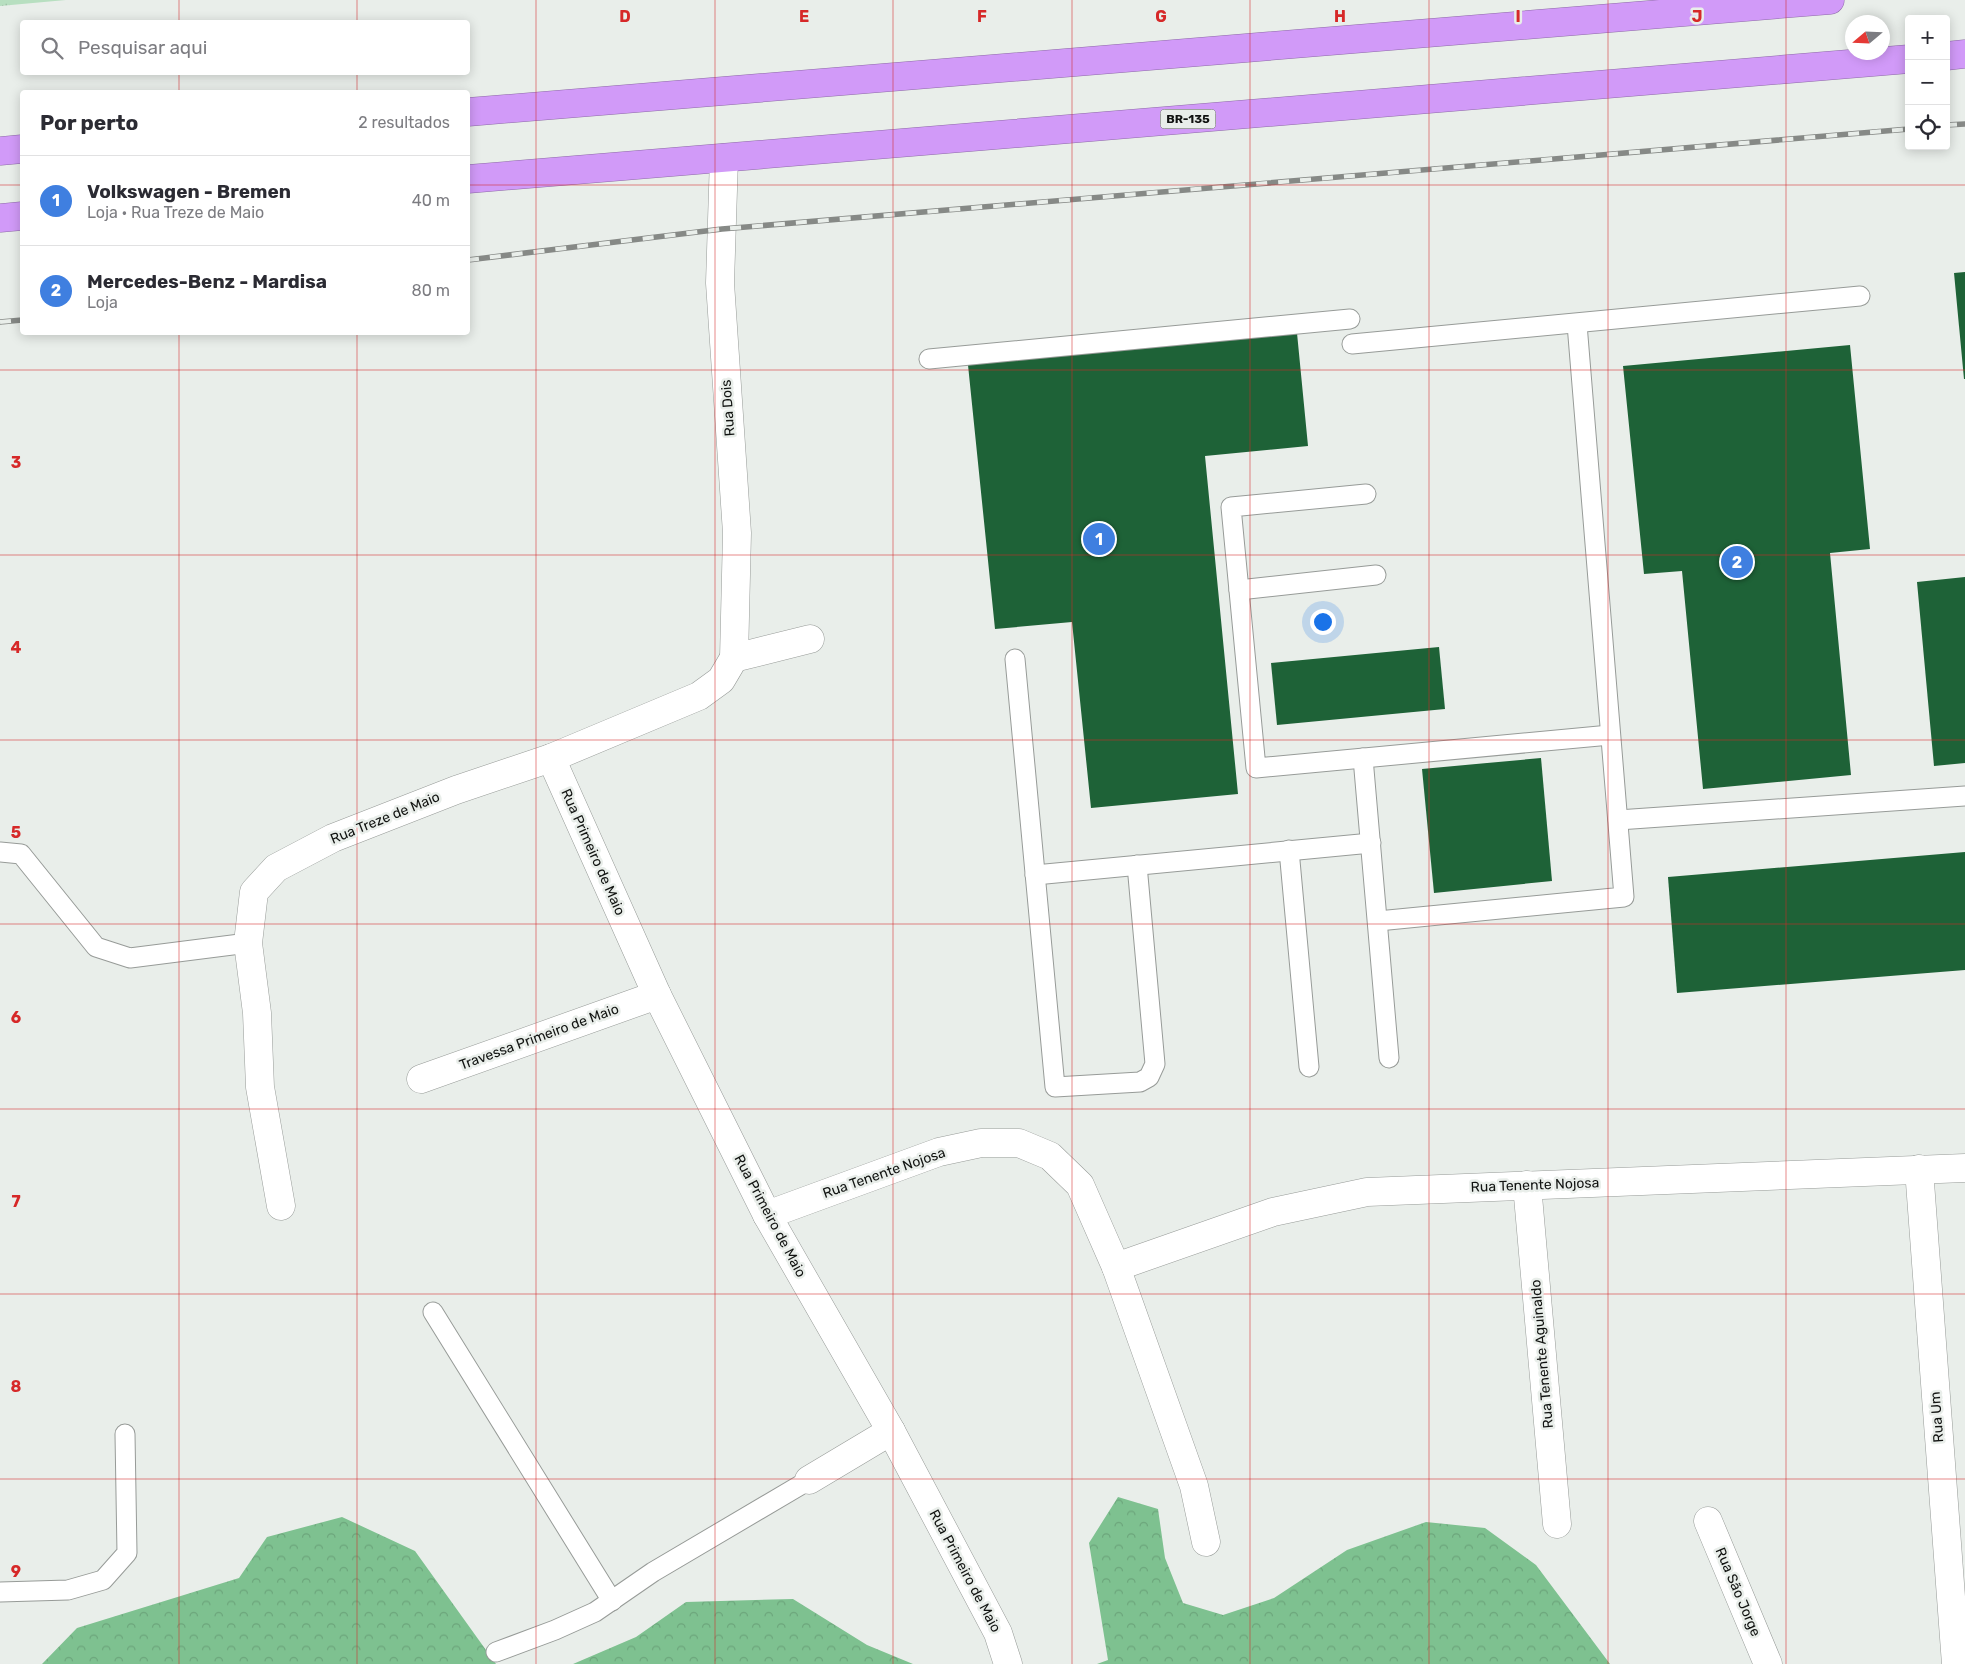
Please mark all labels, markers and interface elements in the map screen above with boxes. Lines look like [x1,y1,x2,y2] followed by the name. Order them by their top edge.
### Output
[619,7,631,26] text: D
[799,7,809,26] text: E
[977,7,987,26] text: F
[1155,7,1167,26] text: G
[1334,7,1346,26] text: H
[1515,7,1521,26] text: I
[1692,7,1702,26] text: J
[1845,15,1890,60] north arrow
[1905,15,1950,150] map controls
[1905,15,1950,60] button: +
[20,20,470,75] search box
[38,34,66,62] icon: search
[78,36,207,59] text: Pesquisar aqui
[1905,60,1950,105] button: −
[1905,105,1950,150] button: locate
[40,110,138,135] text: Por perto
[1160,110,1216,128] road number: BR-135
[358,113,450,132] text: 2 resultados
[87,180,291,203] text: Volkswagen - Bremen
[52,191,60,210] text: 1
[412,191,450,210] text: 40 m
[87,203,264,222] text: Loja · Rua Treze de Maio
[87,270,327,293] text: Mercedes-Benz - Mardisa
[51,281,61,300] text: 2
[412,281,450,300] text: 80 m
[87,293,118,312] text: Loja
[718,379,738,437] street label: Rua Dois
[11,453,21,472] text: 3
[1083,520,1115,558] pin: 1
[1721,543,1753,581] pin: 2
[1310,609,1336,635] your location
[11,638,22,657] text: 4
[557,786,629,918] street label: Rua Primeiro de Maio
[328,788,442,848] street label: Rua Treze de Maio
[11,823,21,842] text: 5
[457,1000,621,1074] street label: Travessa Primeiro de Maio
[11,1008,21,1027] text: 6
[820,1144,948,1202] street label: Rua Tenente Nojosa
[730,1152,810,1280] street label: Rua Primeiro de Maio
[1470,1174,1600,1196] street label: Rua Tenente Nojosa
[11,1192,21,1211] text: 7
[1527,1279,1557,1429] street label: Rua Tenente Aguinaldo
[11,1377,22,1396] text: 8
[1927,1391,1947,1443] street label: Rua Um
[925,1507,1005,1635] street label: Rua Primeiro de Maio
[1712,1545,1764,1639] street label: Rua São Jorge
[11,1562,21,1581] text: 9

